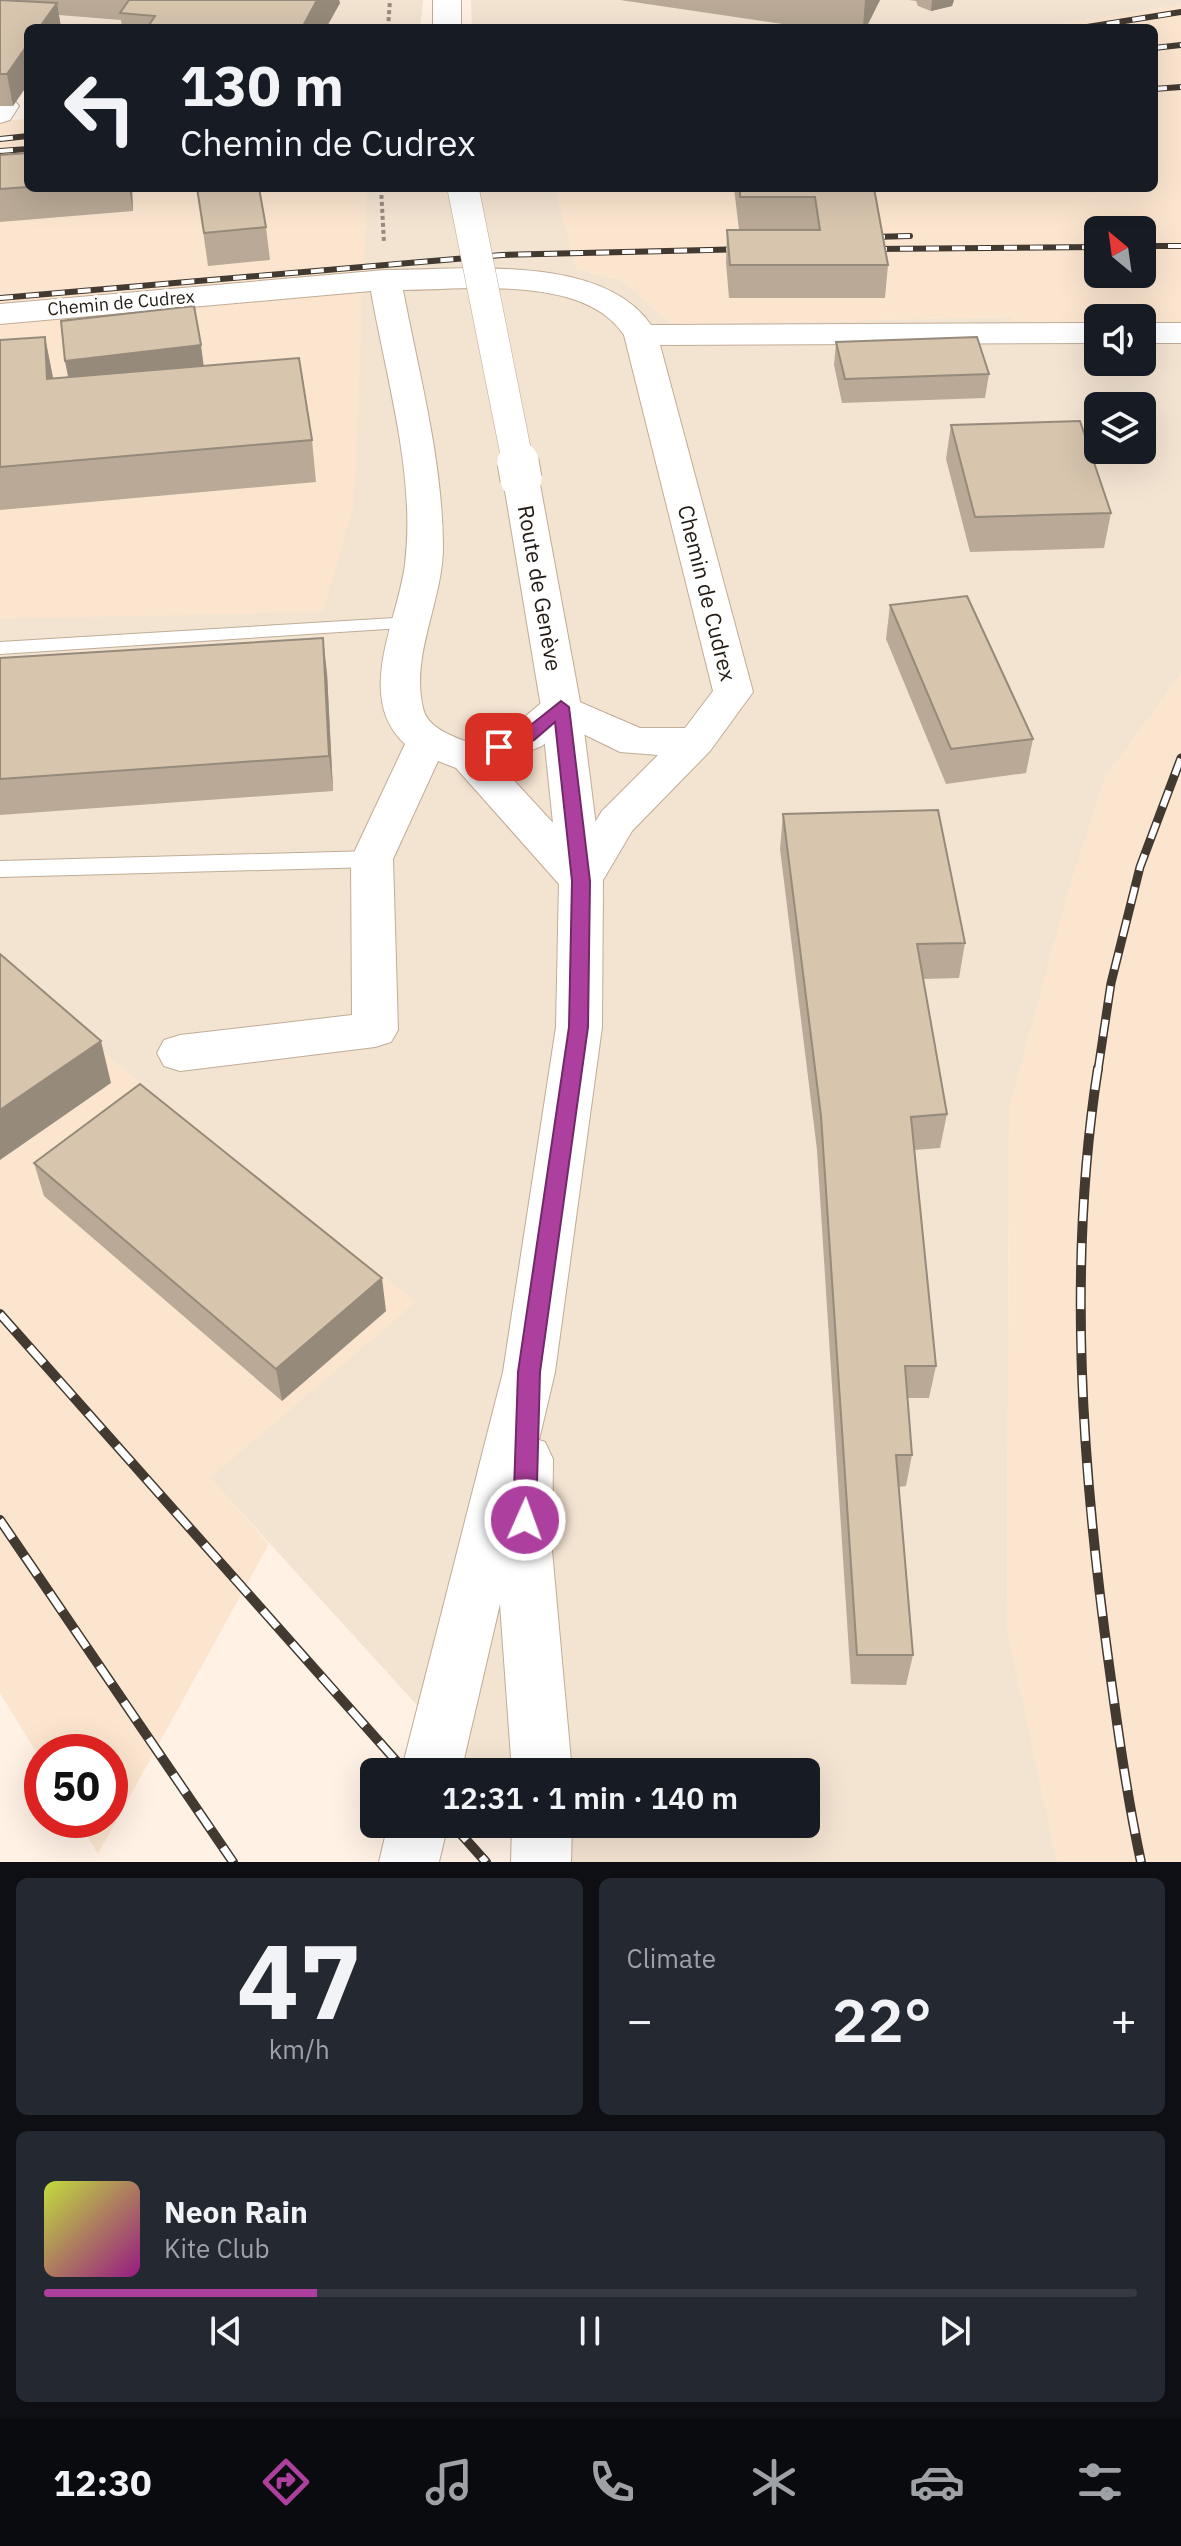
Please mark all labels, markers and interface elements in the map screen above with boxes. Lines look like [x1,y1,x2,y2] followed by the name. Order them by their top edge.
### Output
[180,49,344,121] text: 130 m
[48,56,152,160] icon: left
[180,119,475,166] text: Chemin de Cudrex
[1084,216,1156,288] north arrow
[1084,216,1156,464] map controls
[46,285,196,320] street label: Chemin de Cudrex
[1084,304,1156,376] button: sound
[1084,392,1156,464] button: layers
[672,502,743,684] street label: Chemin de Cudrex
[512,503,569,673] street label: Route de Genève
[465,713,533,781] pin
[477,725,521,769] icon: arrive
[483,1478,567,1562] position arrow
[24,1734,128,1838] speed limit sign: 50
[442,1778,738,1817] text: 12:31 · 1 min · 140 m
[237,1912,362,2048] text: 47
[627,1941,716,1975] text: Climate
[832,1980,932,2059] text: 22°
[627,1991,653,2048] text: −
[1111,1991,1137,2048] text: +
[269,2032,330,2066] text: km/h
[164,2192,308,2231] text: Neon Rain
[164,2231,269,2265] text: Kite Club
[204,2309,248,2353] icon: previous
[568,2309,612,2353] icon: pause
[933,2309,977,2353] icon: next
[258,2454,314,2510] icon: directions
[421,2454,477,2510] icon: music
[584,2454,640,2510] icon: phone
[746,2454,802,2510] icon: climate
[909,2454,965,2510] icon: car
[1072,2454,1128,2510] icon: filters
[53,2459,152,2506] text: 12:30

